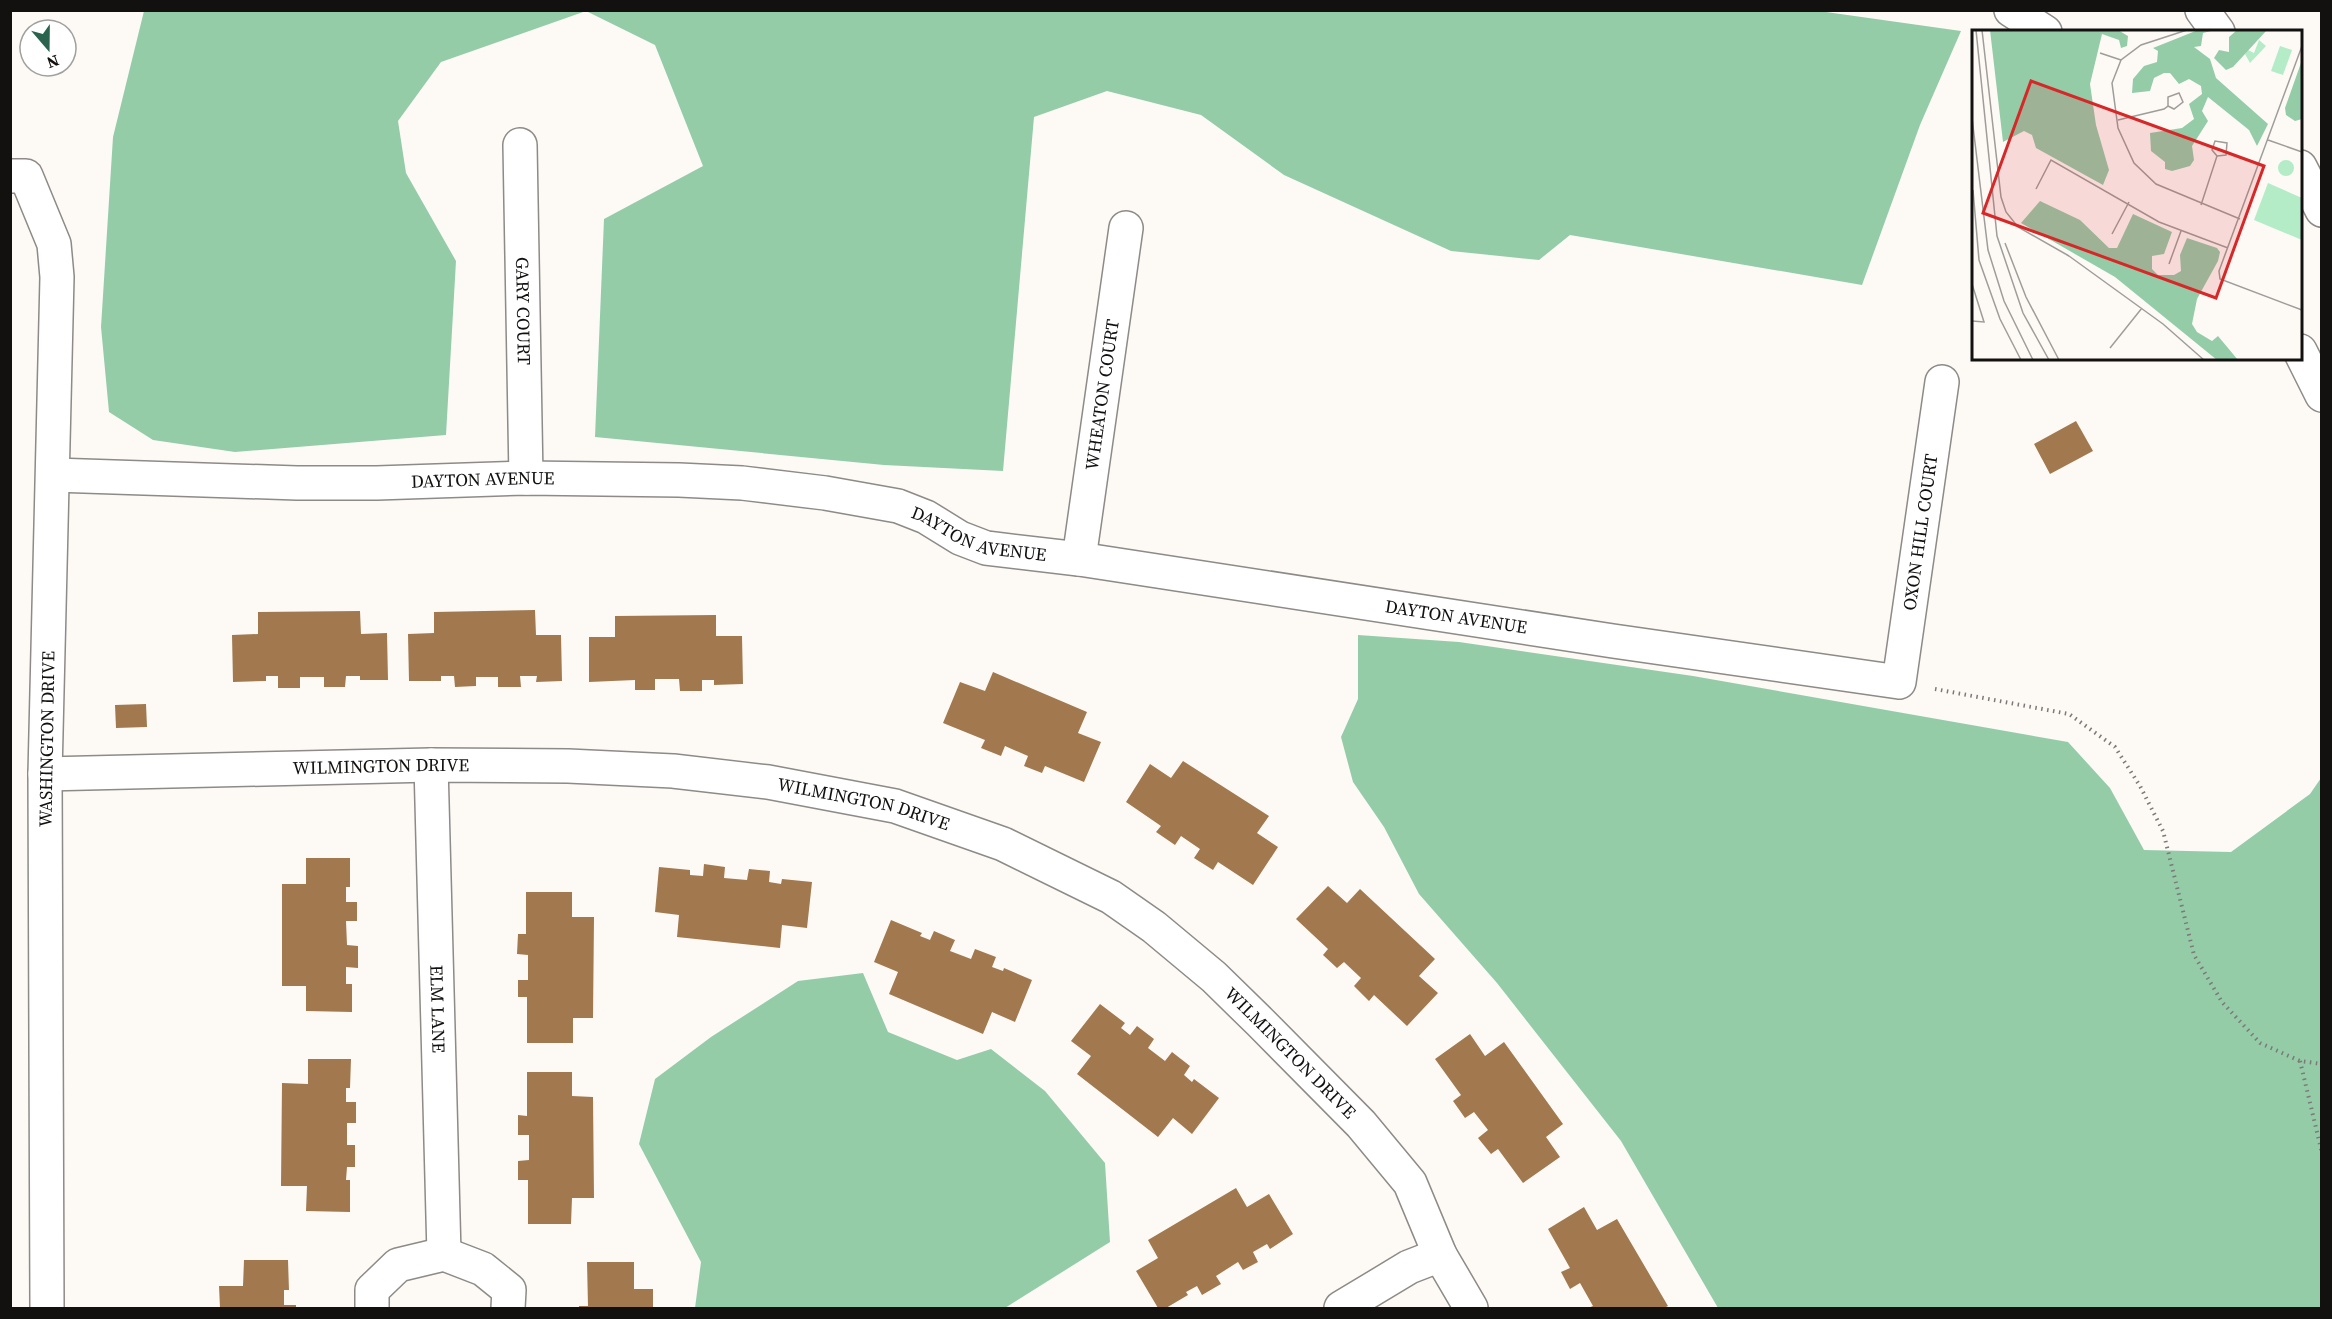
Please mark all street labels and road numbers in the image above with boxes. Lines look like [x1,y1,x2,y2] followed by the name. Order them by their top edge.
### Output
[510,257,537,365] street label: GARY COURT
[1079,317,1125,472] street label: WHEATON COURT
[1896,452,1944,612] street label: OXON HILL COURT
[411,465,555,494] street label: DAYTON AVENUE
[908,499,1048,567] street label: DAYTON AVENUE
[1383,593,1529,640] street label: DAYTON AVENUE
[32,651,61,827] street label: WASHINGTON DRIVE
[292,752,469,780] street label: WILMINGTON DRIVE
[775,771,953,836] street label: WILMINGTON DRIVE
[424,964,452,1054] street label: ELM LANE
[1219,981,1362,1124] street label: WILMINGTON DRIVE

